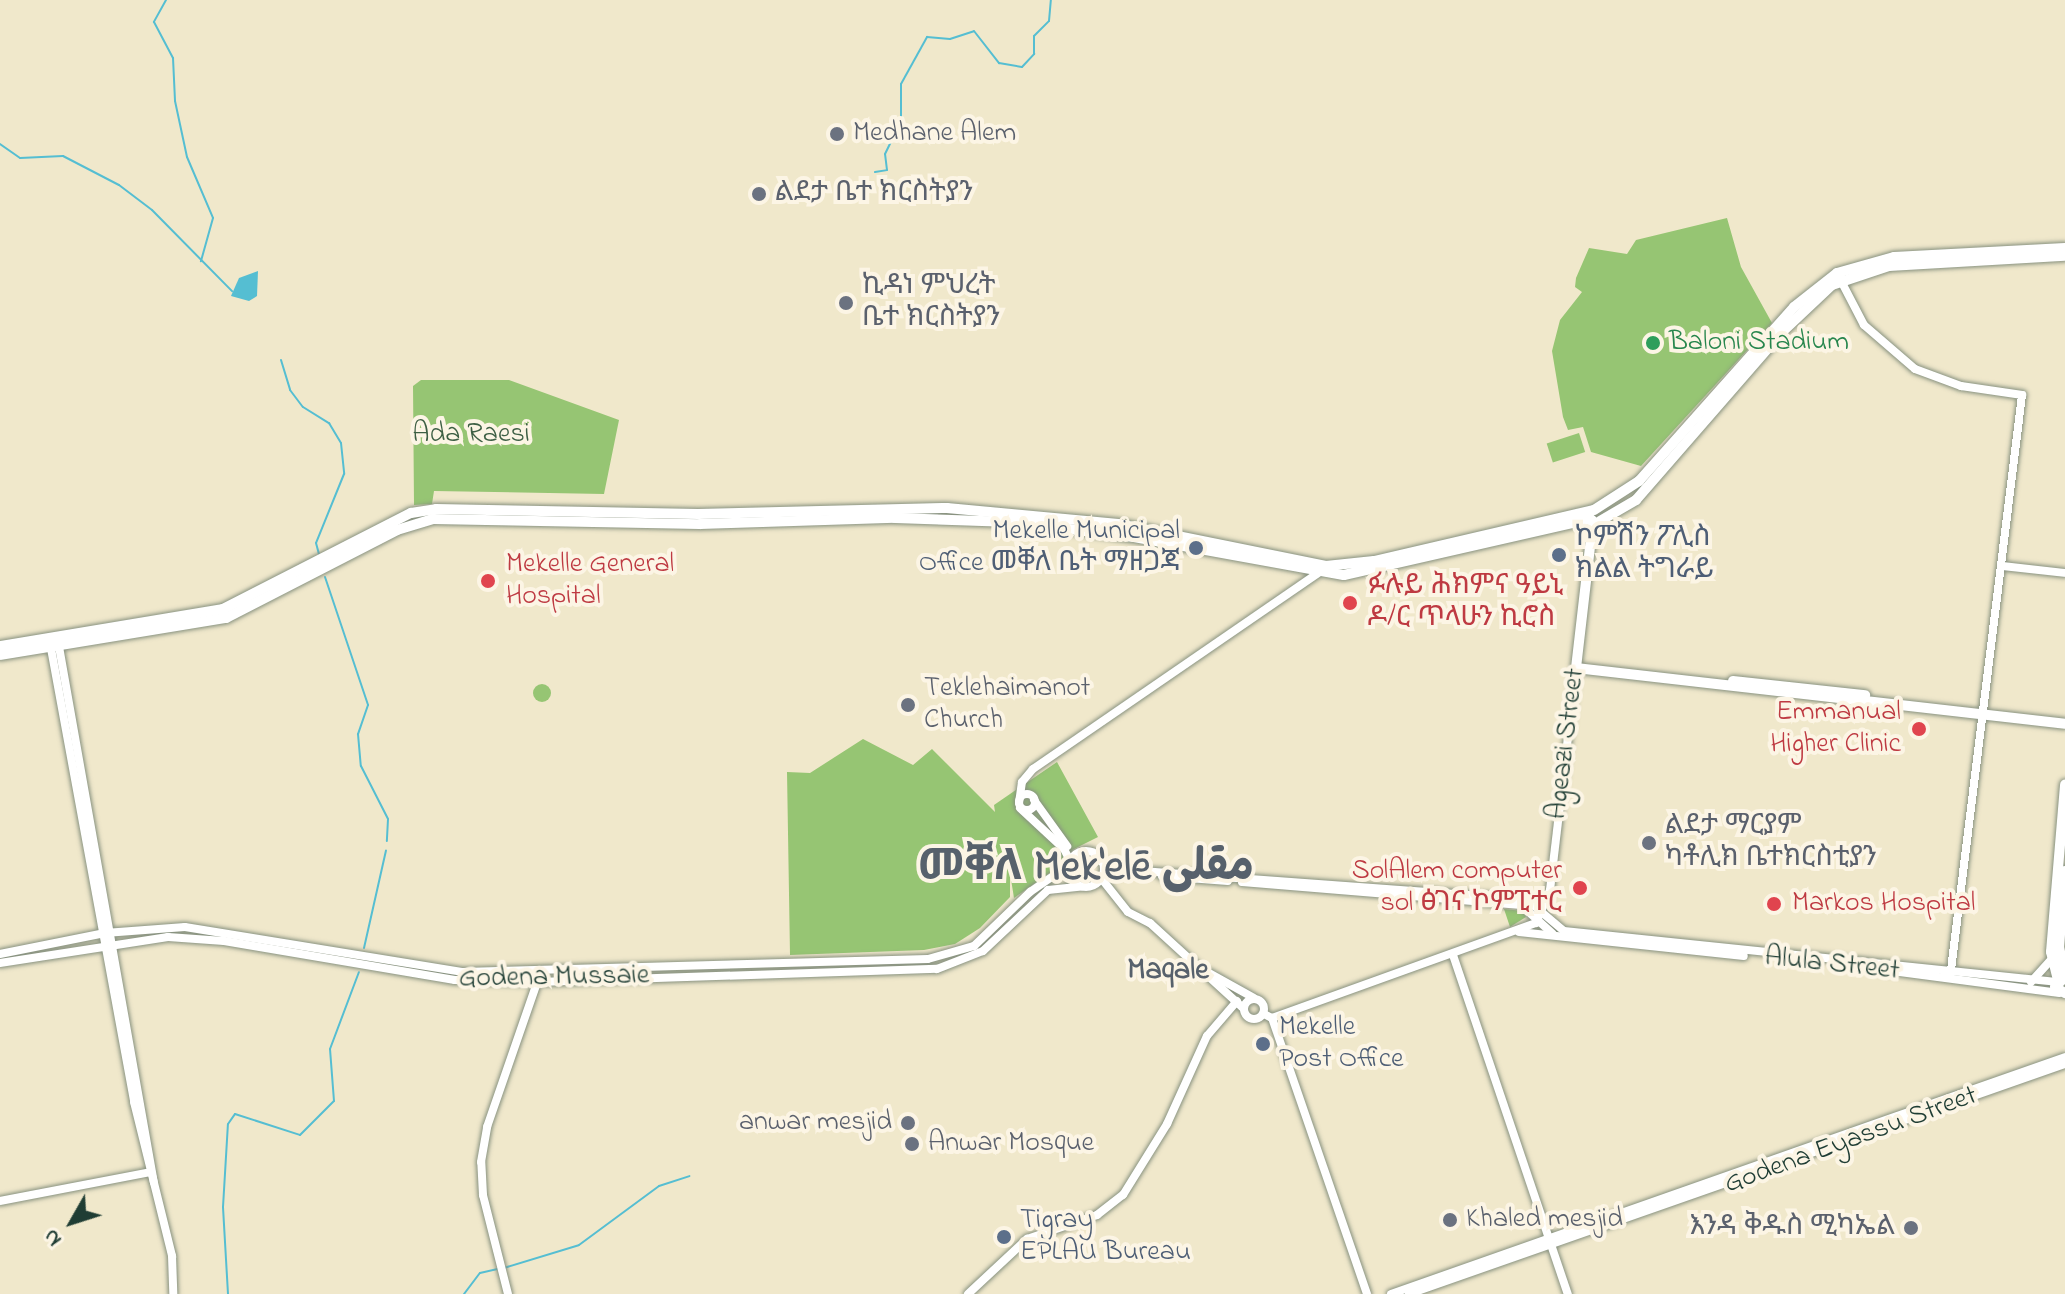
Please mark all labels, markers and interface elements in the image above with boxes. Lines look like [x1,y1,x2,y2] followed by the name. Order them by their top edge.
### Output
[853,117,1016,151] place label: Medhane Alem
[828,125,846,143] marker: Medhane Alem
[775,177,973,211] place label: ልደታ ቤተ ክርስትያን
[750,185,768,203] marker: ልደታ ቤተ ክርስትያን
[862,270,1000,336] place label: ኪዳነ ምህረት ቤተ ክርስትያን
[837,294,855,312] marker: ኪዳነ ምህረት ቤተ ክርስትያን
[1669,326,1849,360] place label: Baloni Stadium
[1644,334,1662,352] marker: Baloni Stadium
[412,418,530,452] park label: Ada Raesi
[919,515,1180,581] place label: Mekelle Municipal Office መቐለ ቤት ማዘጋጃ
[1575,522,1714,588] place label: ኮምሽን ፖሊስ ክልል ትግራይ
[1187,539,1205,557] marker: Mekelle Municipal Office መቐለ ቤት ማዘጋጃ
[1550,546,1568,564] marker: ኮምሽን ፖሊስ ክልል ትግራይ
[506,548,674,614] place label: Mekelle General Hospital
[477,570,499,592] marker: Mekelle General Hospital
[1368,570,1563,636] place label: ፉሉይ ሕክምና ዓይኒ ዶ/ር ጥላሁን ኪሮስ
[1339,592,1361,614] marker: ፉሉይ ሕክምና ዓይኒ ዶ/ር ጥላሁን ኪሮስ
[1541,667,1593,821] street label: Ageazi Street
[924,672,1090,738] place label: Teklehaimanot Church
[899,696,917,714] marker: Teklehaimanot Church
[1770,696,1901,762] place label: Emmanual Higher Clinic
[1908,718,1930,740] marker: Emmanual Higher Clinic
[1665,810,1877,876] place label: ልደታ ማርያም ካቶሊክ ቤተክርስቲያን
[1640,834,1658,852] marker: ልደታ ማርያም ካቶሊክ ቤተክርስቲያን
[918,842,1254,894] district label: መቐለ Mek'elē مقلى
[1352,855,1562,921] place label: SolAlem computer sol ፅገና ኮምፒተር
[1569,877,1591,899] marker: SolAlem computer sol ፅገና ኮምፒተር
[1792,887,1975,921] place label: Markos Hospital
[1763,893,1785,915] marker: Markos Hospital
[1763,941,1901,989] street label: Alula Street
[1127,953,1209,989] district label: Maqale
[458,960,650,996] street label: Godena Mussaie
[1279,1011,1404,1077] place label: Mekelle Post Office
[1254,1035,1272,1053] marker: Mekelle Post Office
[1720,1080,1982,1202] street label: Godena Eyassu Street
[739,1106,892,1140] place label: anwar mesjid
[899,1114,917,1132] marker: anwar mesjid
[928,1127,1094,1161] place label: Anwar Mosque
[903,1135,921,1153] marker: Anwar Mosque
[32,1182,112,1262] north arrow
[1466,1203,1623,1237] place label: Khaled mesjid
[1020,1204,1191,1270] place label: Tigray EPLAU Bureau
[1441,1211,1459,1229] marker: Khaled mesjid
[1689,1211,1895,1245] place label: እንዳ ቅዱስ ሚካኤል
[1902,1219,1920,1237] marker: እንዳ ቅዱስ ሚካኤል
[36,1221,70,1253] text: N
[995,1228,1013,1246] marker: Tigray EPLAU Bureau

